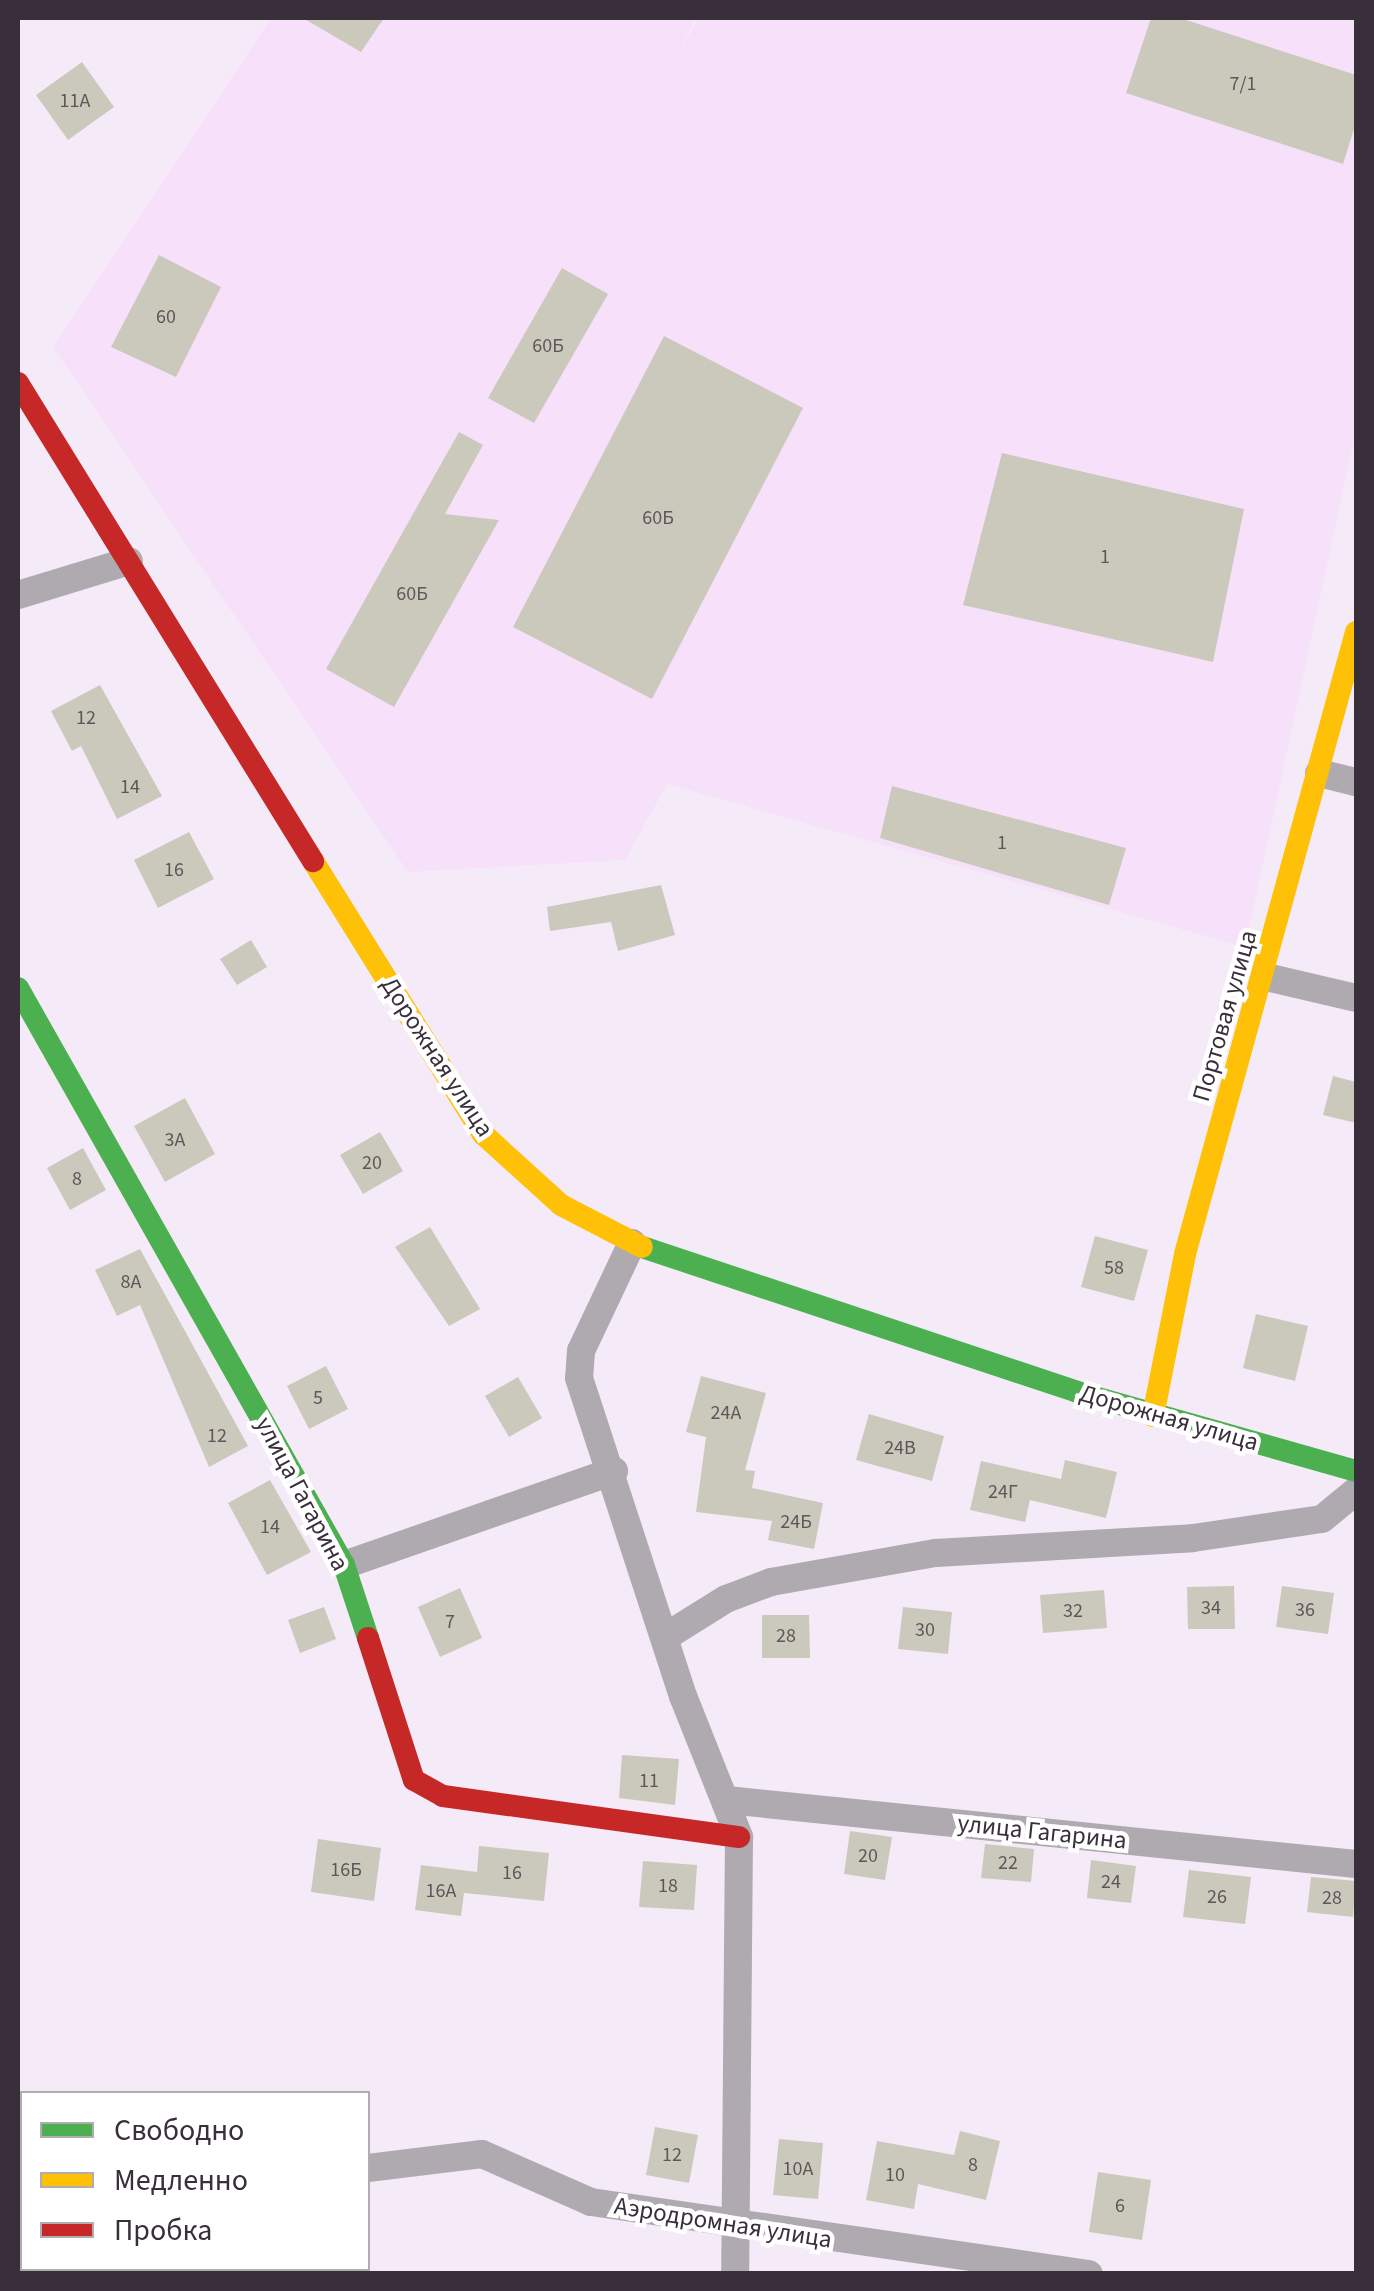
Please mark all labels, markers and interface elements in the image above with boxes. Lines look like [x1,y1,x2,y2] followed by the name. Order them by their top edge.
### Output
[1230,72,1256,96] house number: 7/1
[60,89,90,113] house number: 11А
[156,305,176,329] house number: 60
[532,334,564,358] house number: 60Б
[642,506,674,530] house number: 60Б
[1100,545,1110,569] house number: 1
[396,582,428,606] house number: 60Б
[76,706,96,730] house number: 12
[120,775,140,799] house number: 14
[997,831,1007,855] house number: 1
[164,858,184,882] house number: 16
[1186,927,1264,1105] street label: Портовая улица
[374,972,500,1142] street label: Дорожная улица
[165,1128,185,1152] house number: 3А
[362,1151,382,1175] house number: 20
[72,1167,82,1191] house number: 8
[1104,1256,1124,1280] house number: 58
[121,1270,141,1294] house number: 8А
[1076,1378,1262,1458] street label: Дорожная улица
[313,1386,323,1410] house number: 5
[711,1401,741,1425] house number: 24А
[249,1412,355,1576] street label: улица Гагарина
[207,1424,227,1448] house number: 12
[884,1436,916,1460] house number: 24В
[988,1480,1018,1504] house number: 24Г
[780,1510,812,1534] house number: 24Б
[260,1515,280,1539] house number: 14
[1201,1596,1221,1620] house number: 34
[1295,1598,1315,1622] house number: 36
[1063,1599,1083,1623] house number: 32
[445,1610,455,1634] house number: 7
[915,1618,935,1642] house number: 30
[776,1624,796,1648] house number: 28
[639,1769,659,1793] house number: 11
[956,1808,1128,1856] street label: улица Гагарина
[858,1844,878,1868] house number: 20
[998,1851,1018,1875] house number: 22
[330,1858,362,1882] house number: 16Б
[502,1861,522,1885] house number: 16
[1101,1870,1121,1894] house number: 24
[658,1874,678,1898] house number: 18
[426,1879,456,1903] house number: 16А
[1207,1885,1227,1909] house number: 26
[1322,1886,1342,1910] house number: 28
[20,2091,370,2271] legend
[114,2109,244,2152] text: Свободно
[662,2143,682,2167] house number: 12
[968,2153,978,2177] house number: 8
[783,2157,813,2181] house number: 10А
[114,2159,248,2202] text: Медленно
[885,2163,905,2187] house number: 10
[612,2191,834,2255] street label: Аэродромная улица
[1115,2194,1125,2218] house number: 6
[114,2209,212,2252] text: Пробка

